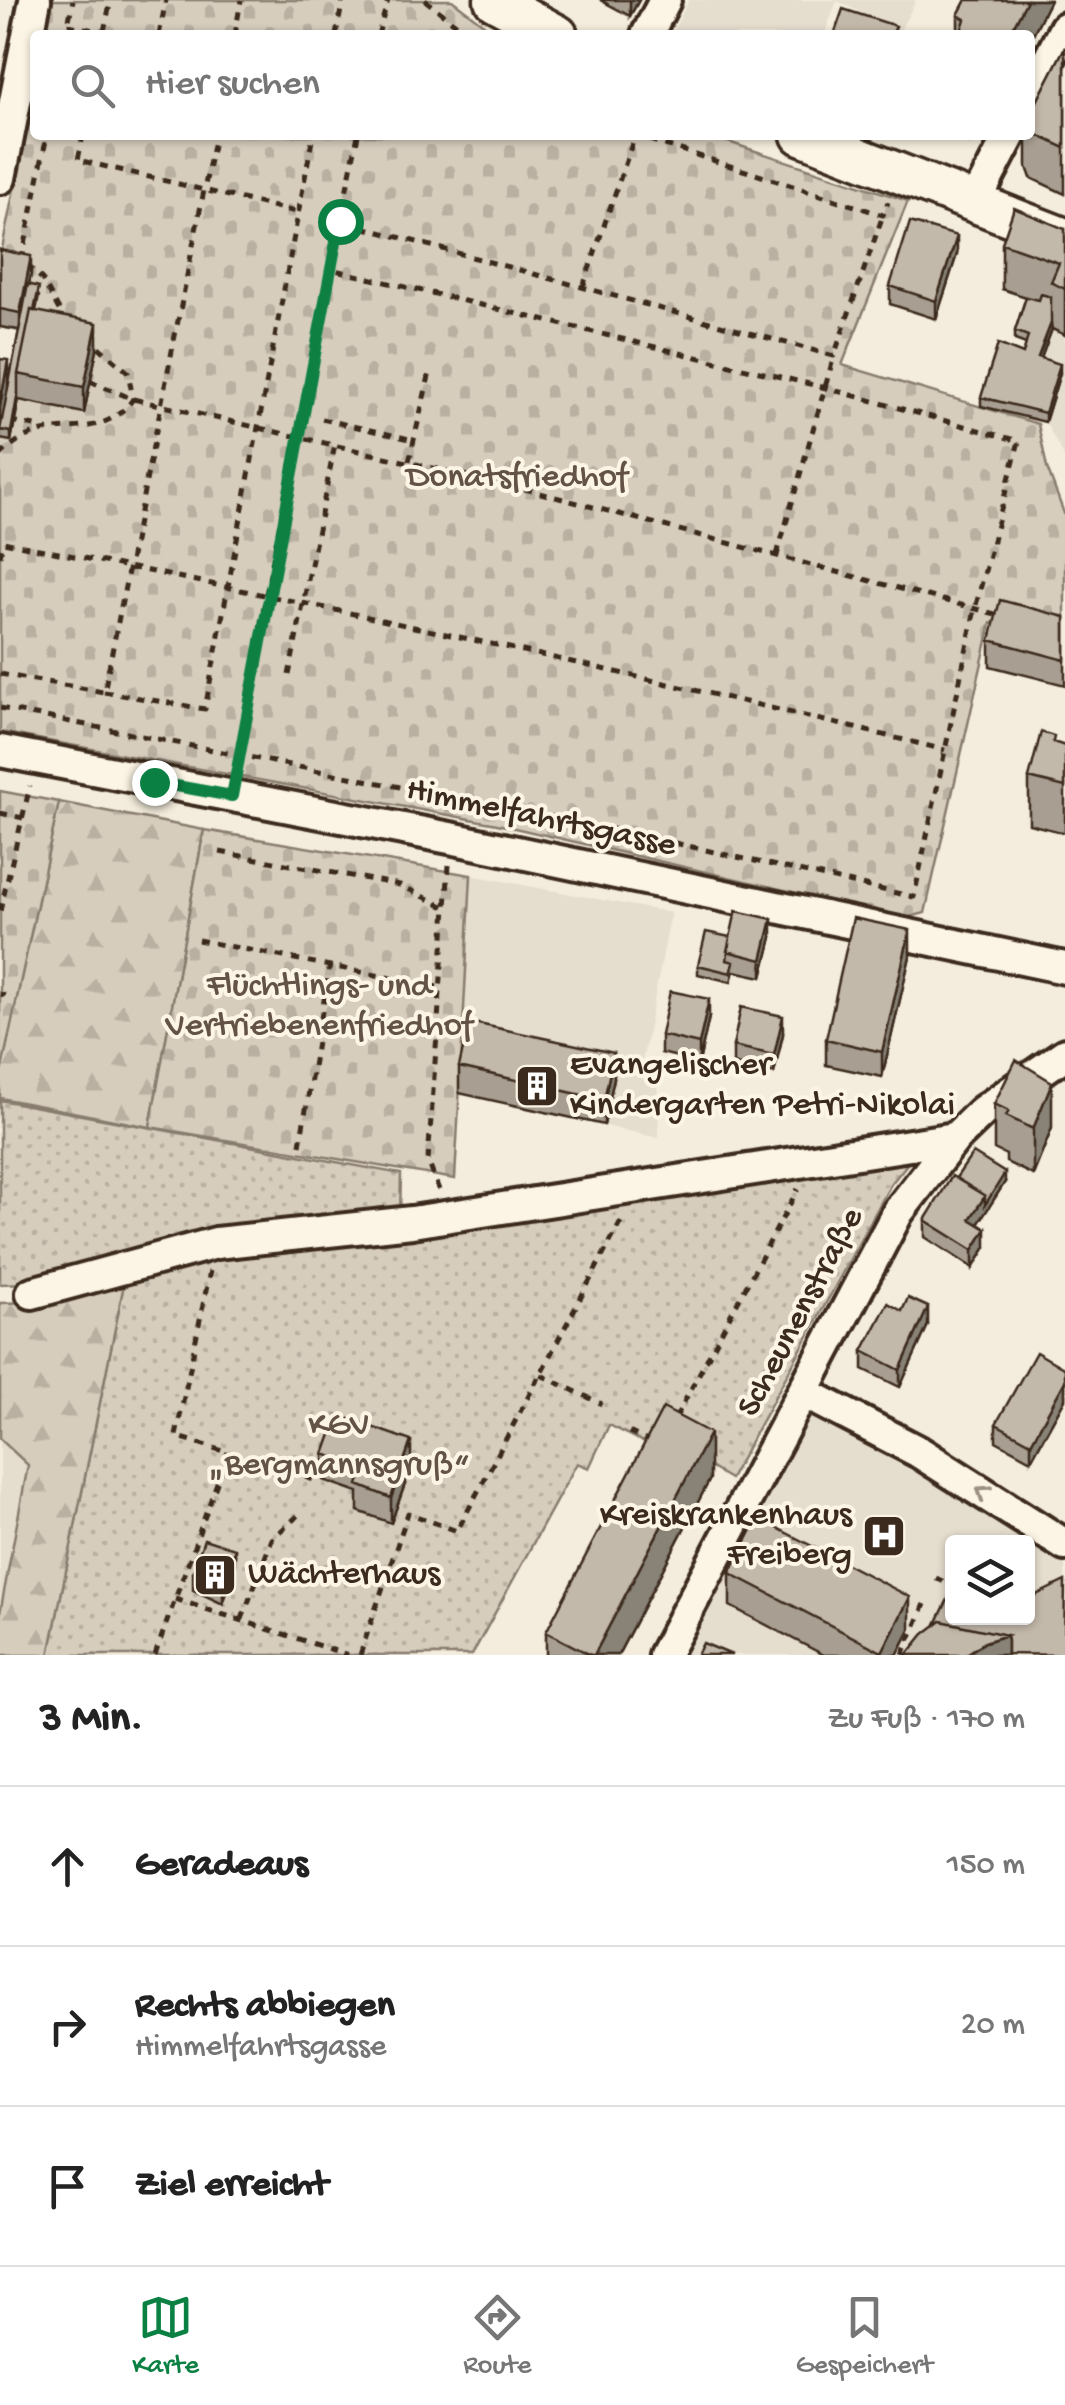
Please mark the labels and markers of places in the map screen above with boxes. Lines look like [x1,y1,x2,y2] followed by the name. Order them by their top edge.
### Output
[570,1046,955,1127] place label: Evangelischer Kindergarten Petri-Nikolai
[514,1063,560,1109] building icon: Evangelischer Kindergarten Petri-Nikolai
[600,1496,853,1577] place label: Kreiskrankenhaus Freiberg
[861,1513,907,1559] hospital icon: Kreiskrankenhaus Freiberg
[192,1552,238,1598] building icon: Wächterhaus
[248,1555,441,1596] place label: Wächterhaus

